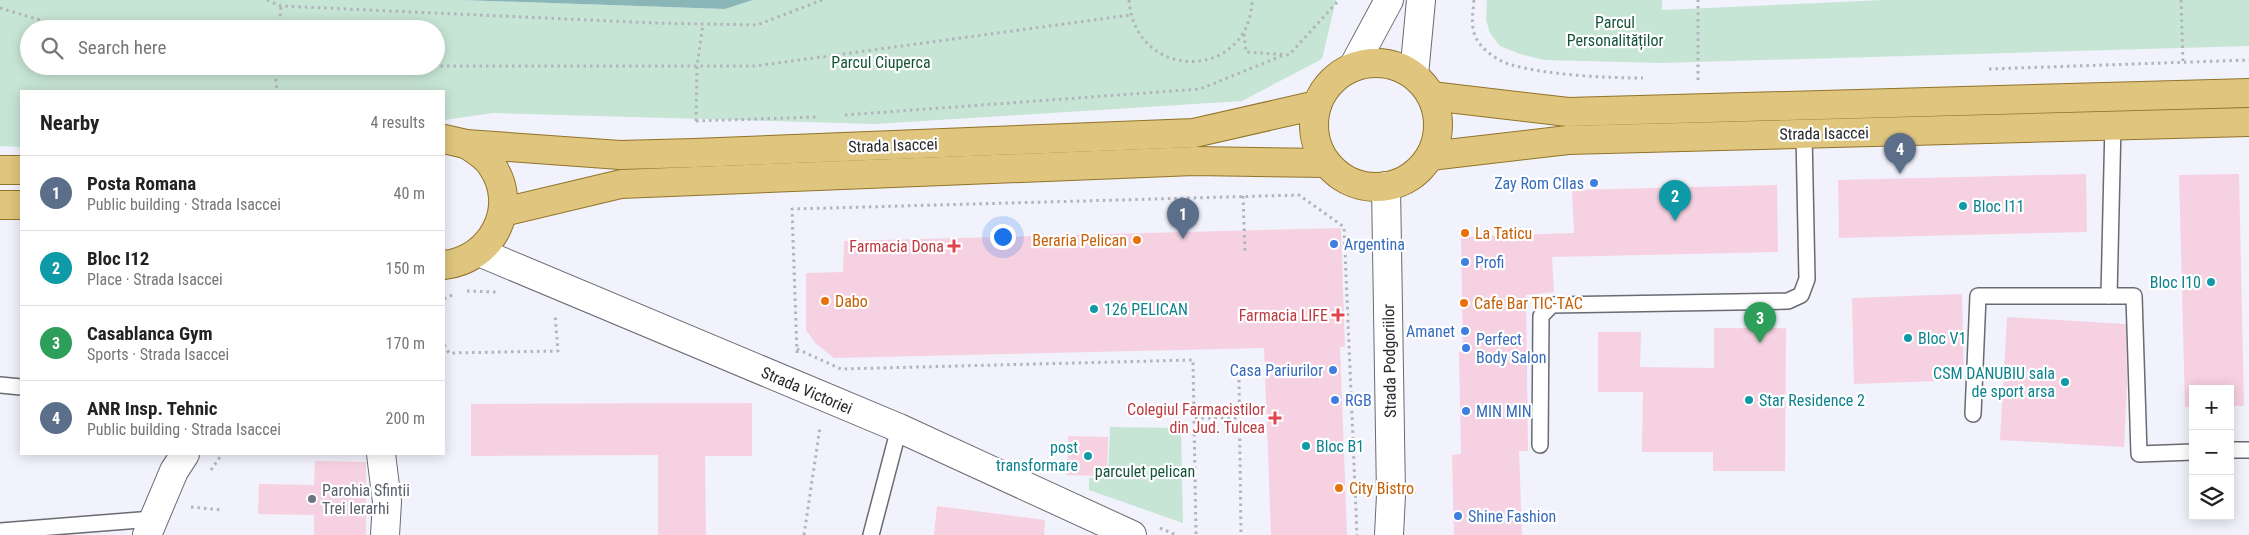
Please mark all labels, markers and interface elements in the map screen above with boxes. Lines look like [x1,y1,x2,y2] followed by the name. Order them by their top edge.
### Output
[1567,13,1663,51] park label: Parcul Personalităților
[20,20,445,75] search box
[38,34,66,62] icon: search
[78,36,166,59] text: Search here
[831,53,931,72] park label: Parcul Ciuperca
[40,111,99,135] text: Nearby
[370,113,425,132] text: 4 results
[1779,123,1869,144] street label: Strada Isaccei
[1884,133,1916,174] pin: 4
[848,134,938,157] street label: Strada Isaccei
[87,172,196,195] text: Posta Romana
[1494,174,1584,193] place label: Zay Rom Cllas
[1588,177,1600,189] marker: Zay Rom Cllas
[1659,180,1691,221] pin: 2
[52,184,60,203] text: 1
[393,184,425,203] text: 40 m
[87,195,281,214] text: Public building · Strada Isaccei
[1973,197,2024,216] place label: Bloc I11
[1167,198,1199,239] pin: 1
[1957,200,1969,212] marker: Bloc I11
[990,224,1016,250] your location
[1475,224,1532,243] place label: La Taticu
[1459,227,1471,239] marker: La Taticu
[1032,231,1127,250] place label: Beraria Pelican
[1131,234,1143,246] marker: Beraria Pelican
[1344,235,1405,254] place label: Argentina
[849,237,944,256] place label: Farmacia Dona
[1328,238,1340,250] marker: Argentina
[948,240,960,252] marker: Farmacia Dona
[87,247,149,270] text: Bloc I12
[1475,253,1504,272] place label: Profi
[1459,256,1471,268] marker: Profi
[52,259,60,278] text: 2
[386,259,425,278] text: 150 m
[87,270,223,289] text: Place · Strada Isaccei
[2150,273,2201,292] place label: Bloc I10
[2205,276,2217,288] marker: Bloc I10
[835,292,868,311] place label: Dabo
[1474,294,1583,313] place label: Cafe Bar TIC-TAC
[819,295,831,307] marker: Dabo
[1458,297,1470,309] marker: Cafe Bar TIC-TAC
[1104,300,1188,319] place label: 126 PELICAN
[1744,302,1776,343] pin: 3
[1088,303,1100,315] marker: 126 PELICAN
[1379,304,1400,418] street label: Strada Podgoriilor
[1239,306,1328,325] place label: Farmacia LIFE
[1332,309,1344,321] marker: Farmacia LIFE
[87,322,213,345] text: Casablanca Gym
[1406,322,1455,341] place label: Amanet
[1459,325,1471,337] marker: Amanet
[1918,329,1966,348] place label: Bloc V1
[1476,330,1546,367] place label: Perfect Body Salon
[1902,332,1914,344] marker: Bloc V1
[52,334,60,353] text: 3
[386,334,425,353] text: 170 m
[1460,342,1472,354] marker: Perfect Body Salon
[87,345,229,364] text: Sports · Strada Isaccei
[1230,361,1323,380] place label: Casa Pariurilor
[758,363,855,418] street label: Strada Victoriei
[1327,364,1339,376] marker: Casa Pariurilor
[1933,364,2055,401] place label: CSM DANUBIU sala de sport arsa
[2059,376,2071,388] marker: CSM DANUBIU sala de sport arsa
[2189,385,2234,520] map controls
[2189,385,2234,430] button: +
[1345,391,1372,410] place label: RGB
[1759,391,1865,410] place label: Star Residence 2
[1329,394,1341,406] marker: RGB
[1743,394,1755,406] marker: Star Residence 2
[87,397,218,420] text: ANR Insp. Tehnic
[1127,400,1265,437] place label: Colegiul Farmacistilor din Jud. Tulcea
[1476,402,1532,421] place label: MIN MIN
[1460,405,1472,417] marker: MIN MIN
[52,409,60,428] text: 4
[386,409,425,428] text: 200 m
[1269,412,1281,424] marker: Colegiul Farmacistilor din Jud. Tulcea
[87,420,281,439] text: Public building · Strada Isaccei
[2189,430,2234,475] button: −
[1316,437,1364,456] place label: Bloc B1
[996,438,1078,475] place label: post transformare
[1300,440,1312,452] marker: Bloc B1
[1082,450,1094,462] marker: post transformare
[1095,462,1195,481] park label: parculet pelican
[2189,475,2234,520] button: layers
[1349,479,1414,498] place label: City Bistro
[322,481,410,518] place label: Parohia Sfintii Trei Ierarhi
[1333,482,1345,494] marker: City Bistro
[306,493,318,505] marker: Parohia Sfintii Trei Ierarhi
[1468,507,1556,526] place label: Shine Fashion
[1452,510,1464,522] marker: Shine Fashion

